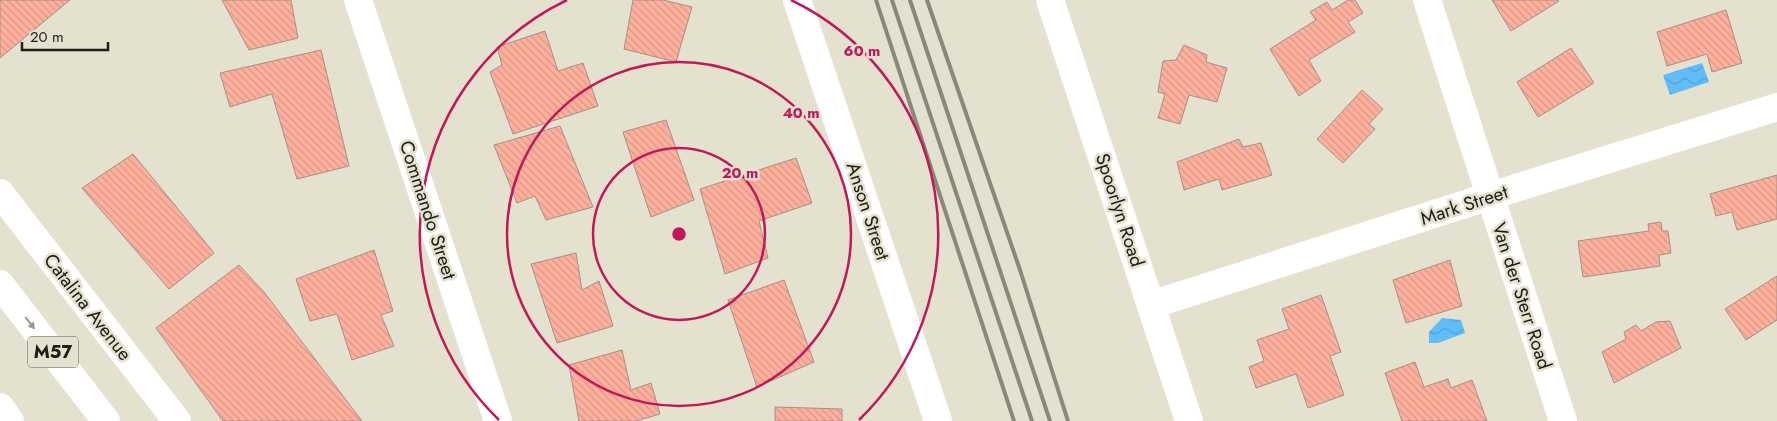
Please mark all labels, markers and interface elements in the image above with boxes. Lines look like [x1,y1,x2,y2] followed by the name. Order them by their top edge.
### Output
[22,20,109,52] scale bar
[30,26,64,48] text: 20 m
[844,40,880,62] text: 60 m
[782,102,820,124] text: 40 m
[393,137,463,283] street label: Commando Street
[1089,150,1151,270] street label: Spoorlyn Road
[839,159,897,264] street label: Anson Street
[722,162,758,184] text: 20 m
[1417,178,1512,232] street label: Mark Street
[1486,219,1558,373] street label: Van der Sterr Road
[670,225,688,243] centre of rings
[38,248,139,366] street label: Catalina Avenue
[24,316,35,329] one-way arrow
[28,337,78,368] road number: M57

